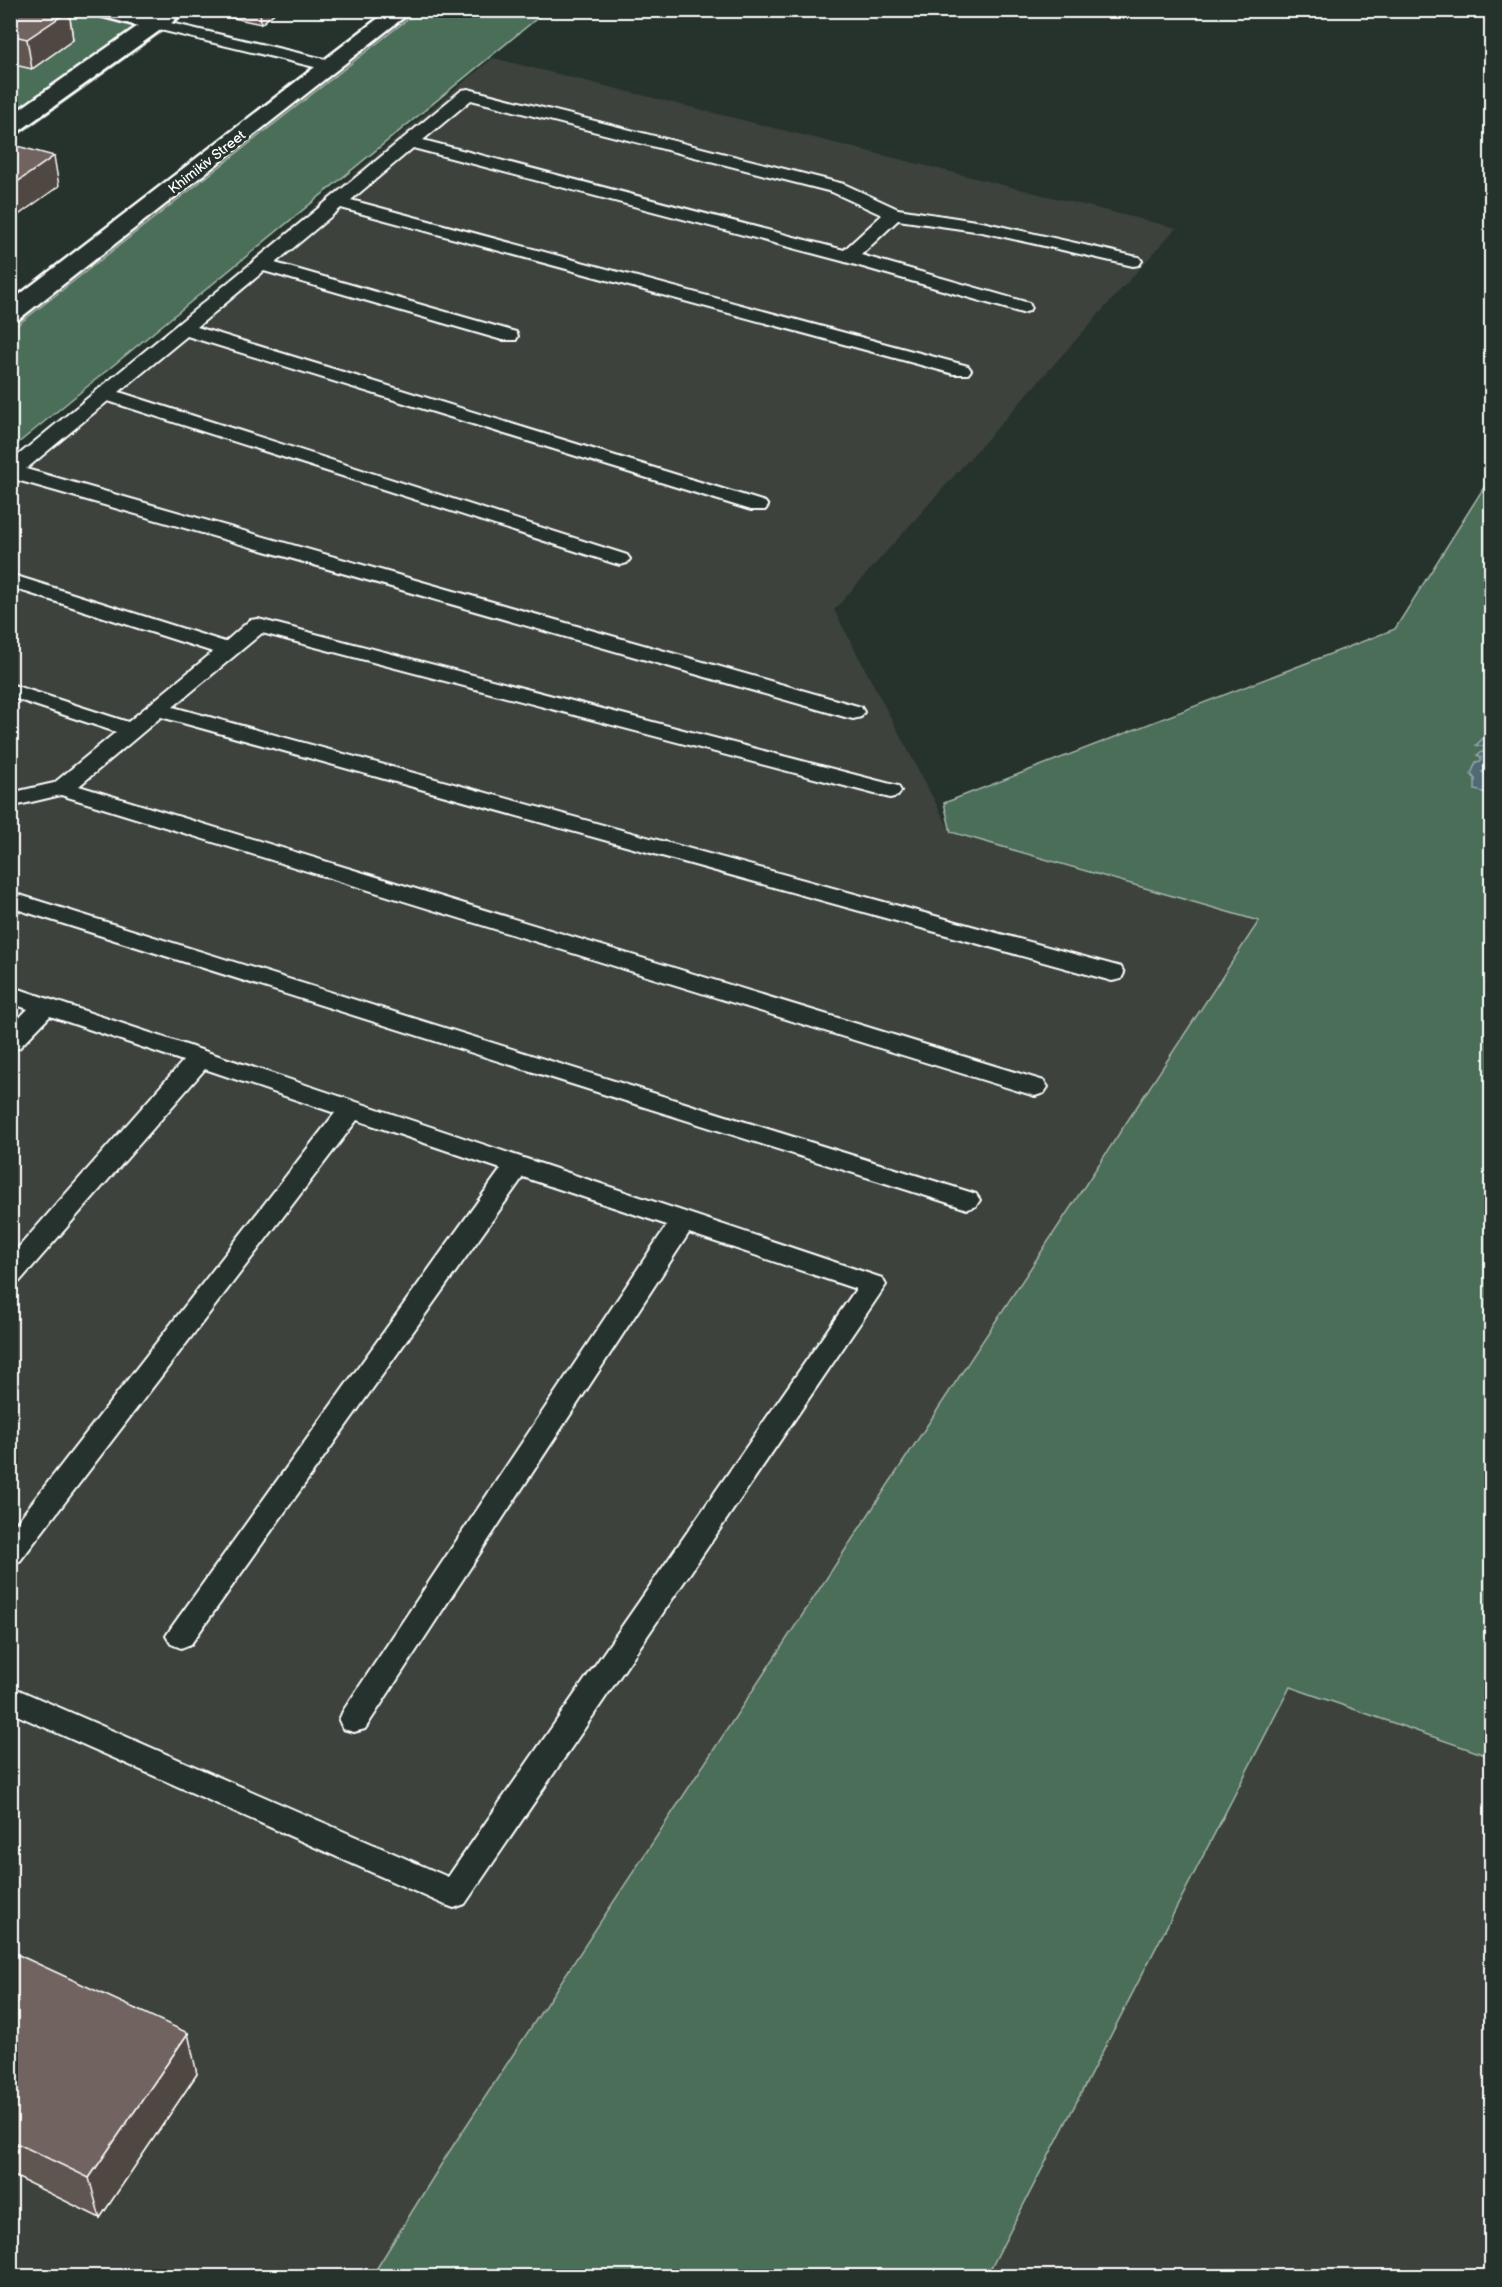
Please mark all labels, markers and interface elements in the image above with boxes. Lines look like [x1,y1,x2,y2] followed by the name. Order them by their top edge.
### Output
[165,126,250,197] street label: Khimikiv Street

